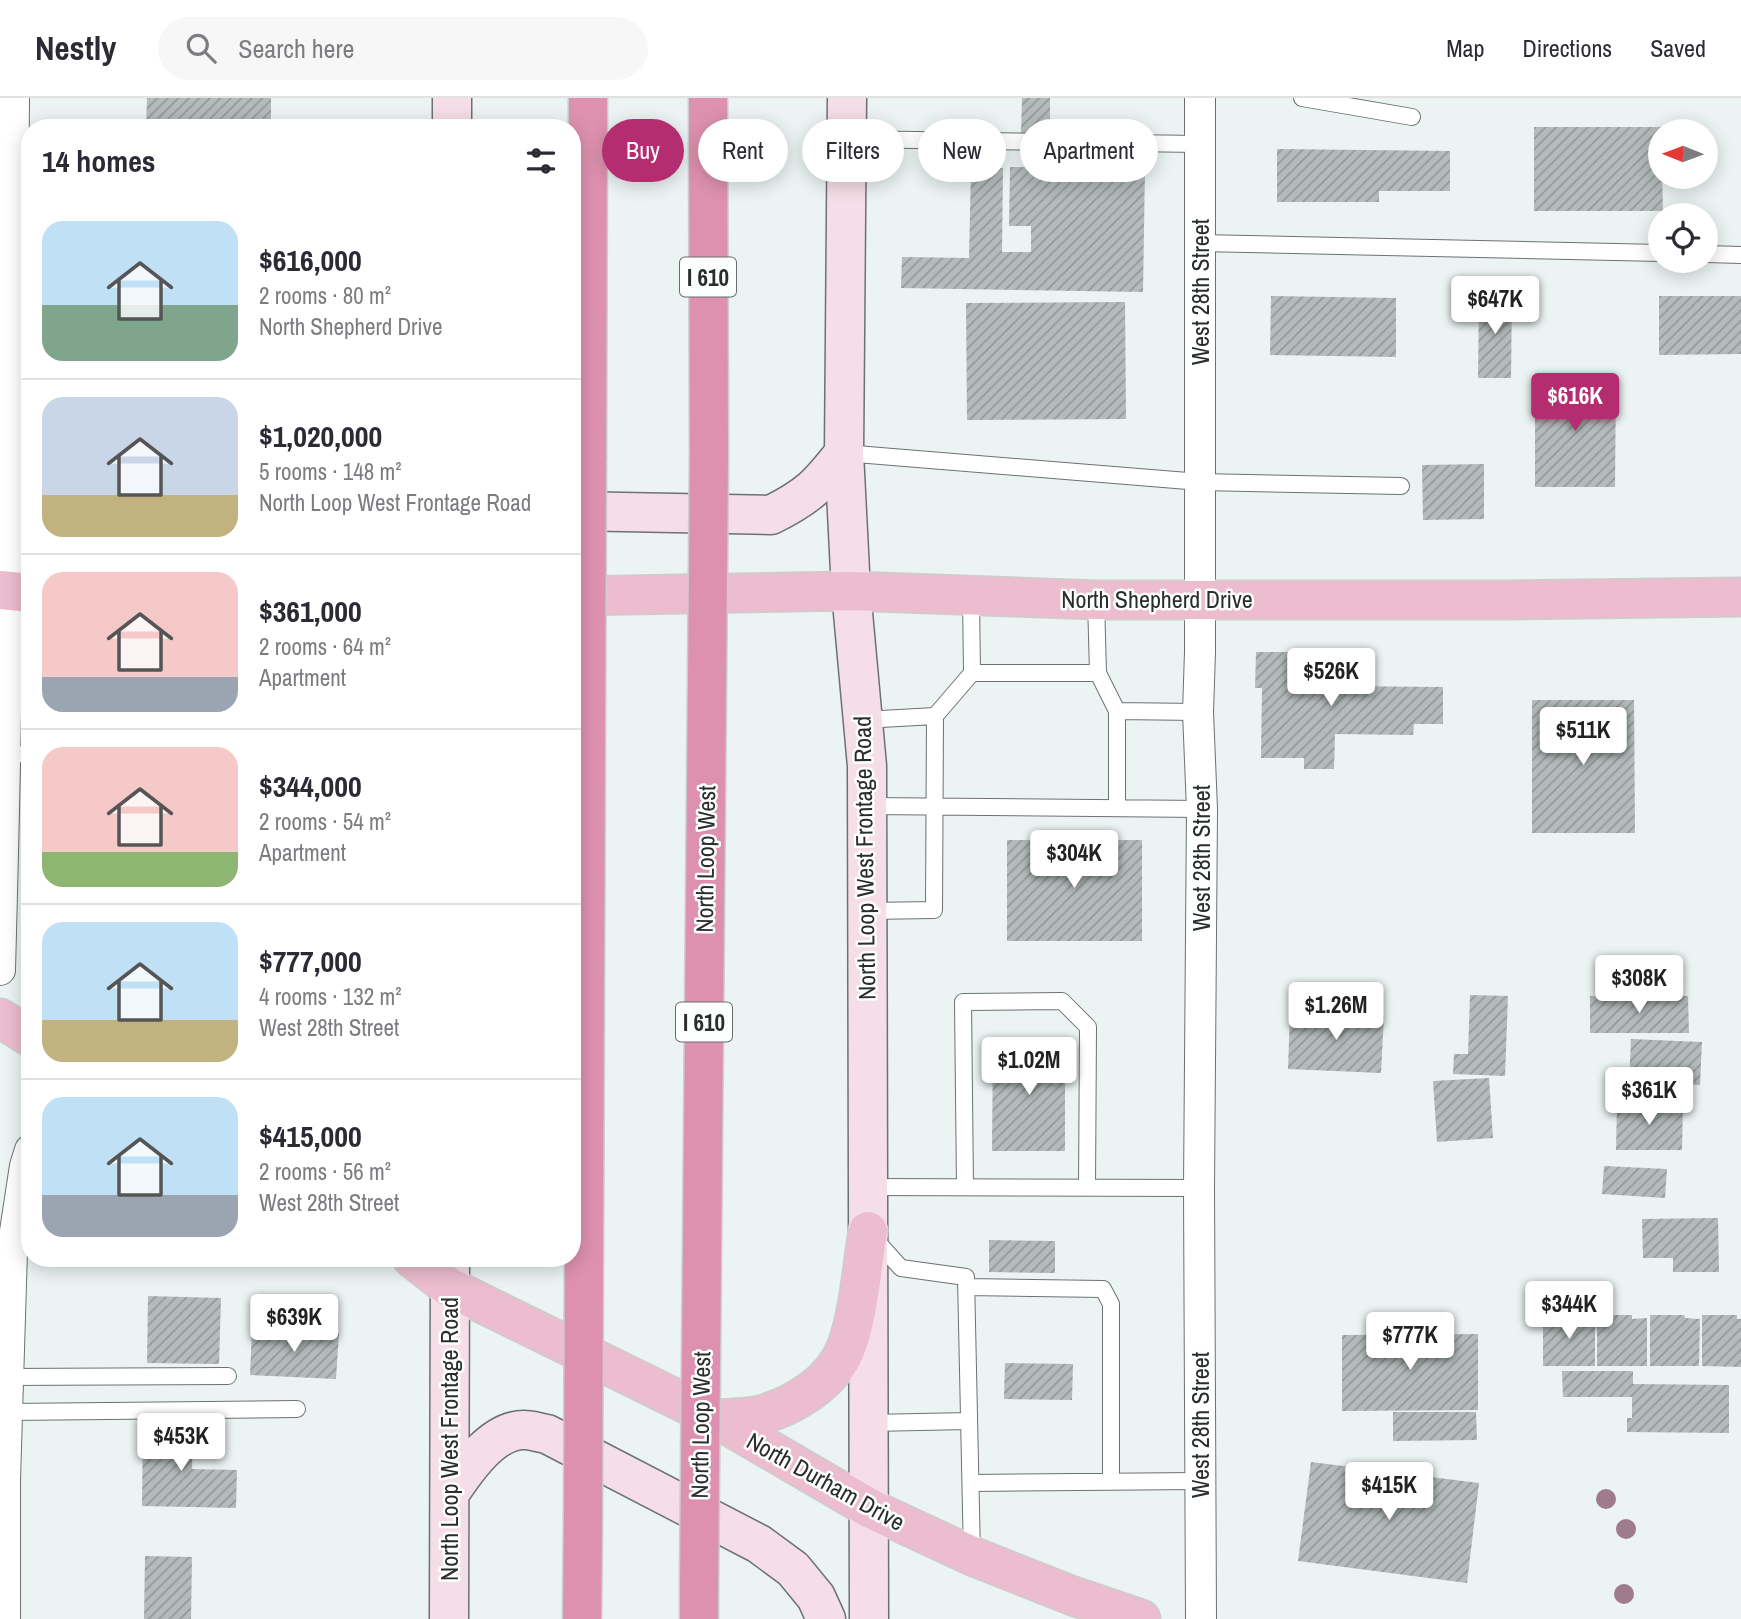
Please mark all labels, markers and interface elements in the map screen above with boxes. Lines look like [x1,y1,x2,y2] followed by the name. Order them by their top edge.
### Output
[158,17,648,80] search box
[35,26,116,70] text: Nestly
[182,29,220,67] icon: search
[238,31,354,66] text: Search here
[1446,32,1484,64] text: Map
[1522,32,1612,64] text: Directions
[1650,32,1706,64] text: Saved
[602,119,684,182] chip: Buy
[698,119,788,182] chip: Rent
[802,119,904,182] chip: Filters
[918,119,1006,182] chip: New
[1020,119,1158,182] chip: Apartment
[1648,119,1718,189] north arrow
[1648,119,1718,273] map controls
[42,141,156,181] text: 14 homes
[522,142,560,180] icon: filters
[1648,203,1718,273] button: locate
[1184,218,1216,365] street label: West 28th Street
[259,240,362,280] text: $616,000
[98,249,182,333] icon: home
[680,258,736,296] road number: I 610
[1446,276,1544,336] pin: $647K
[259,280,391,311] text: 2 rooms · 80 m²
[1467,283,1523,314] text: $647K
[259,311,442,342] text: North Shepherd Drive
[1526,374,1624,433] pin: $616K
[1547,380,1603,411] text: $616K
[259,416,382,456] text: $1,020,000
[98,425,182,509] icon: home
[259,456,402,487] text: 5 rooms · 148 m²
[259,487,531,518] text: North Loop West Frontage Road
[1061,583,1253,615] street label: North Shepherd Drive
[259,591,362,631] text: $361,000
[98,600,182,684] icon: home
[259,631,391,662] text: 2 rooms · 64 m²
[1282,648,1380,708] pin: $526K
[1303,655,1359,686] text: $526K
[259,662,346,693] text: Apartment
[1534,708,1632,767] pin: $511K
[1556,714,1610,745] text: $511K
[846,716,882,1000] street label: North Loop West Frontage Road
[259,766,362,806] text: $344,000
[98,775,182,859] icon: home
[1185,784,1217,931] street label: West 28th Street
[688,785,722,933] street label: North Loop West
[259,806,391,837] text: 2 rooms · 54 m²
[1025,830,1123,890] pin: $304K
[259,837,346,868] text: Apartment
[1046,837,1102,868] text: $304K
[259,941,362,981] text: $777,000
[98,950,182,1034] icon: home
[1590,956,1688,1015] pin: $308K
[1611,962,1667,993] text: $308K
[259,981,402,1012] text: 4 rooms · 132 m²
[1279,982,1393,1042] pin: $1.26M
[1305,989,1367,1020] text: $1.26M
[676,1002,732,1042] road number: I 610
[259,1012,399,1043] text: West 28th Street
[972,1038,1086,1097] pin: $1.02M
[998,1044,1060,1075] text: $1.02M
[1600,1068,1698,1127] pin: $361K
[1621,1074,1677,1105] text: $361K
[259,1116,362,1156] text: $415,000
[98,1125,182,1209] icon: home
[259,1156,391,1187] text: 2 rooms · 56 m²
[259,1187,399,1218] text: West 28th Street
[1520,1282,1618,1341] pin: $344K
[1541,1288,1597,1319] text: $344K
[245,1294,343,1354] pin: $639K
[433,1297,465,1581] street label: North Loop West Frontage Road
[266,1301,322,1332] text: $639K
[1361,1312,1459,1372] pin: $777K
[1382,1319,1438,1350] text: $777K
[683,1351,717,1499] street label: North Loop West
[1184,1351,1216,1498] street label: West 28th Street
[132,1414,230,1473] pin: $453K
[153,1420,209,1451] text: $453K
[741,1424,911,1538] street label: North Durham Drive
[1340,1462,1438,1522] pin: $415K
[1361,1469,1417,1500] text: $415K

